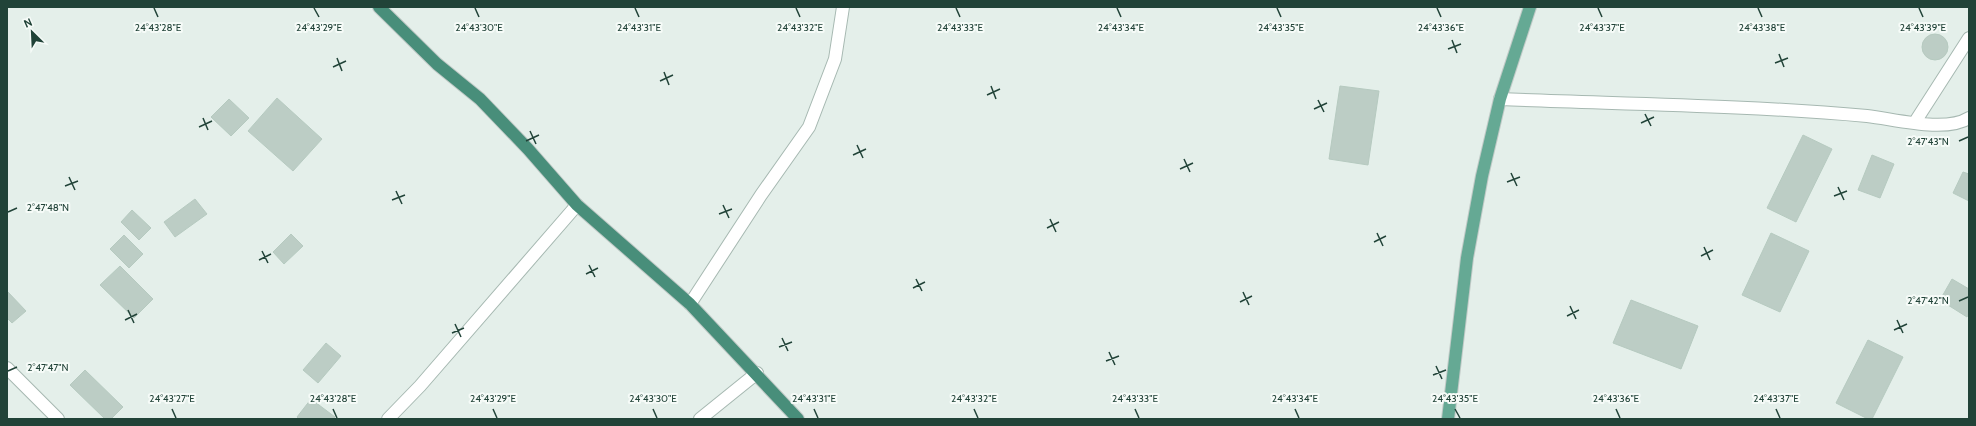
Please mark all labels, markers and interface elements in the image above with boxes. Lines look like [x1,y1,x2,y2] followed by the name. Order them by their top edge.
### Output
[12,12,52,52] north arrow
[22,15,34,31] text: N
[135,21,182,34] text: 24°43'28"E
[296,21,343,34] text: 24°43'29"E
[455,21,503,34] text: 24°43'30"E
[617,21,661,34] text: 24°43'31"E
[777,21,823,34] text: 24°43'32"E
[937,21,983,34] text: 24°43'33"E
[1098,21,1145,34] text: 24°43'34"E
[1258,21,1304,34] text: 24°43'35"E
[1418,21,1465,34] text: 24°43'36"E
[1579,21,1625,34] text: 24°43'37"E
[1739,21,1786,34] text: 24°43'38"E
[1900,21,1947,34] text: 24°43'39"E
[1907,135,1949,148] text: 2°47'43"N
[27,201,69,214] text: 2°47'48"N
[1907,294,1949,307] text: 2°47'42"N
[27,361,69,374] text: 2°47'47"N
[149,392,195,405] text: 24°43'27"E
[310,392,357,405] text: 24°43'28"E
[470,392,517,405] text: 24°43'29"E
[629,392,677,405] text: 24°43'30"E
[792,392,836,405] text: 24°43'31"E
[951,392,997,405] text: 24°43'32"E
[1112,392,1158,405] text: 24°43'33"E
[1272,392,1319,405] text: 24°43'34"E
[1432,392,1478,405] text: 24°43'35"E
[1593,392,1640,405] text: 24°43'36"E
[1753,392,1799,405] text: 24°43'37"E

